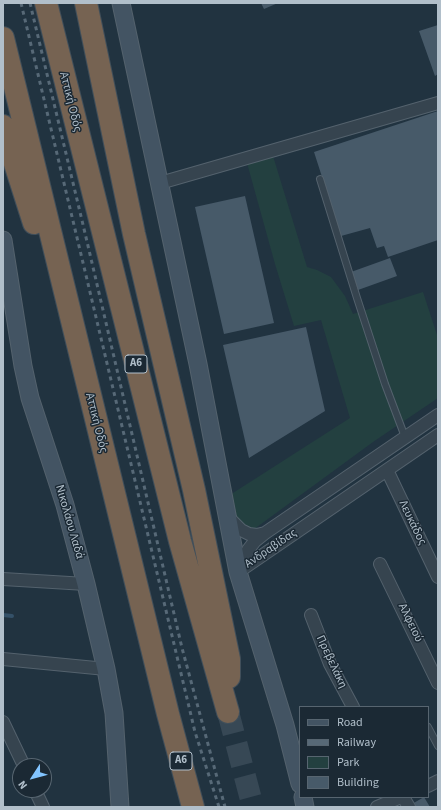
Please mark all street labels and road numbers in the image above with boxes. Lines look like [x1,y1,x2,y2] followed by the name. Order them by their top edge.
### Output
[56,71,84,133] street label: Αττική Οδός
[125,355,147,373] road number: Α6
[82,392,110,454] street label: Αττική Οδός
[52,483,86,561] street label: Νικολάου Λαδά
[395,498,429,548] street label: Λευκάδος
[242,526,300,572] street label: Ανδραβίδας
[394,601,426,645] street label: Αλφειού
[312,633,350,691] street label: Πρεβελάκη
[170,752,192,770] road number: Α6

